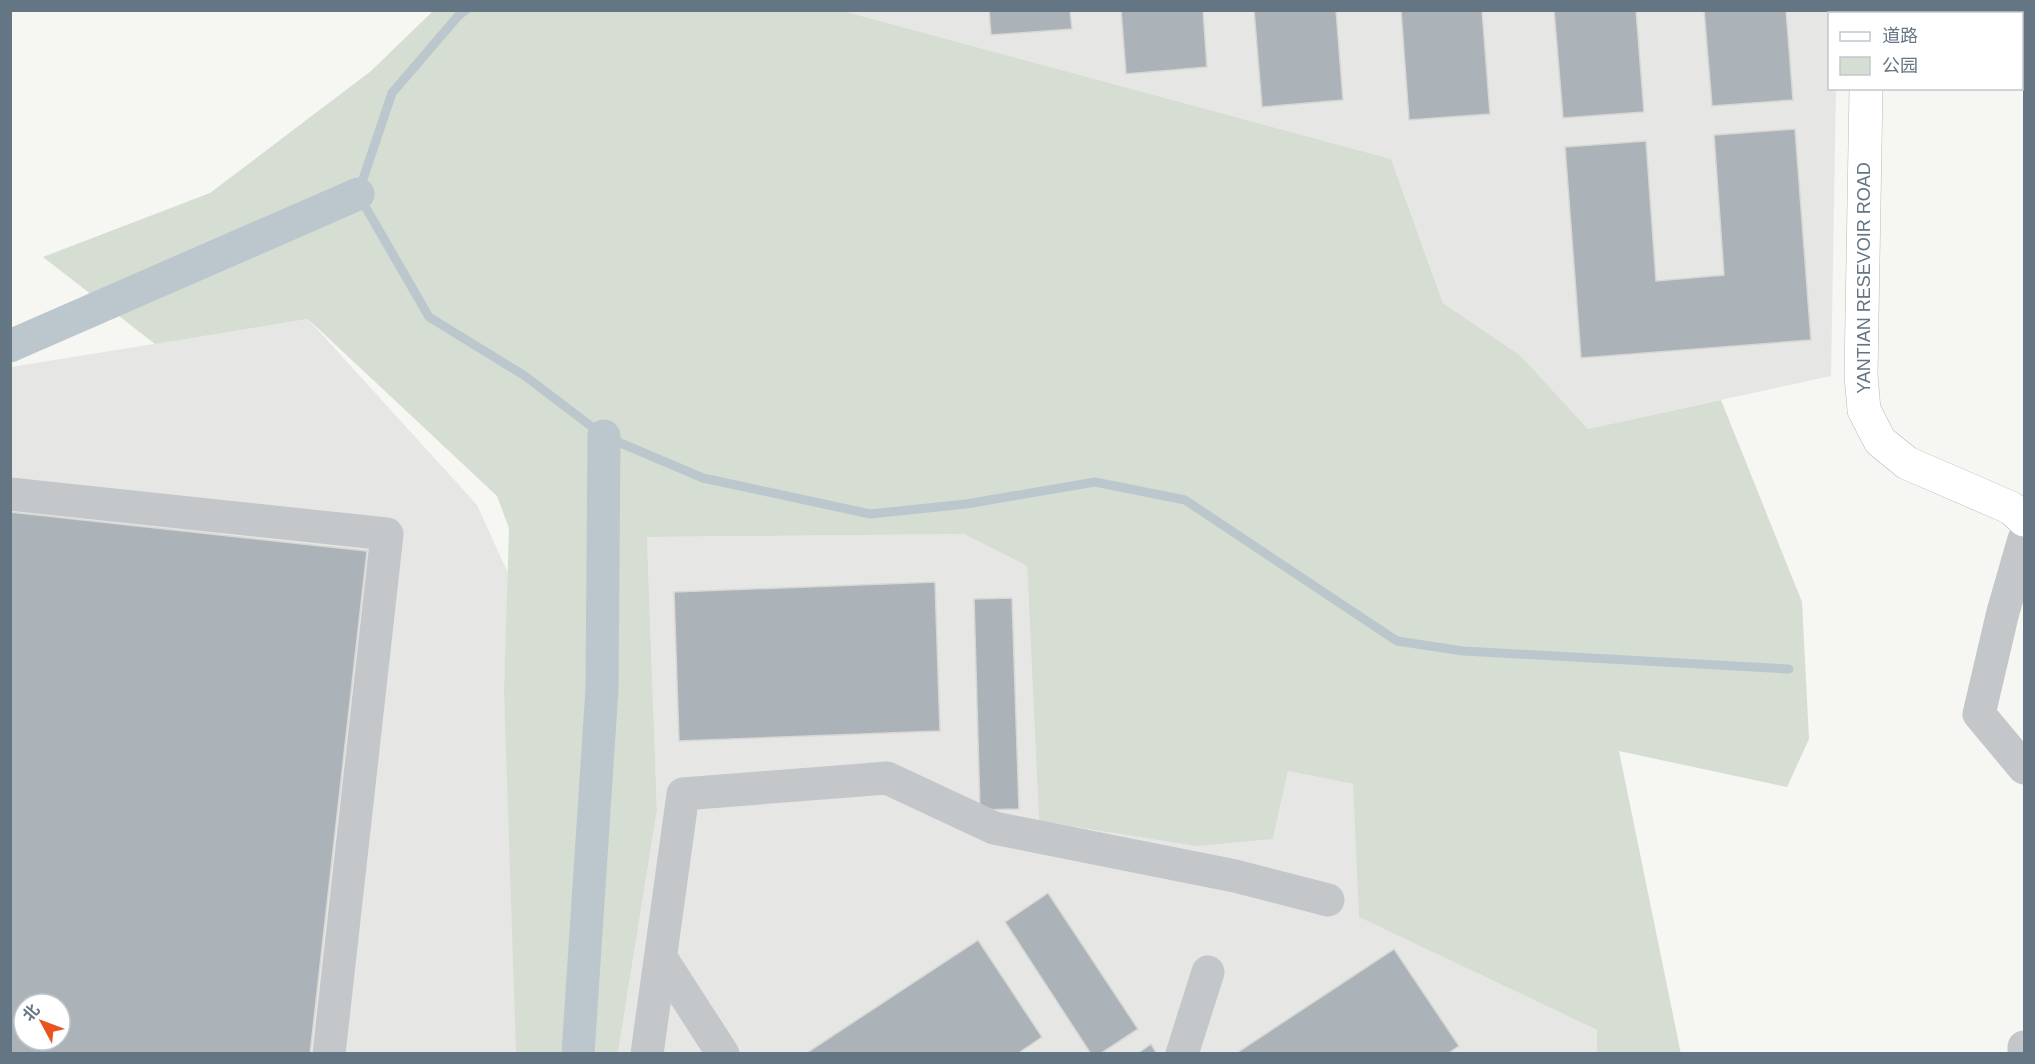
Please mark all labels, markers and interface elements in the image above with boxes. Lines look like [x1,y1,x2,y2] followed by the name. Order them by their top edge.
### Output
[1828,12,2023,90] legend
[1882,26,1918,46] text: 道路
[1882,56,1918,76] text: 公园
[1854,162,1874,394] street label: YANTIAN RESEVOIR ROAD
[12,992,72,1052] north arrow
[19,1001,43,1024] text: 北

